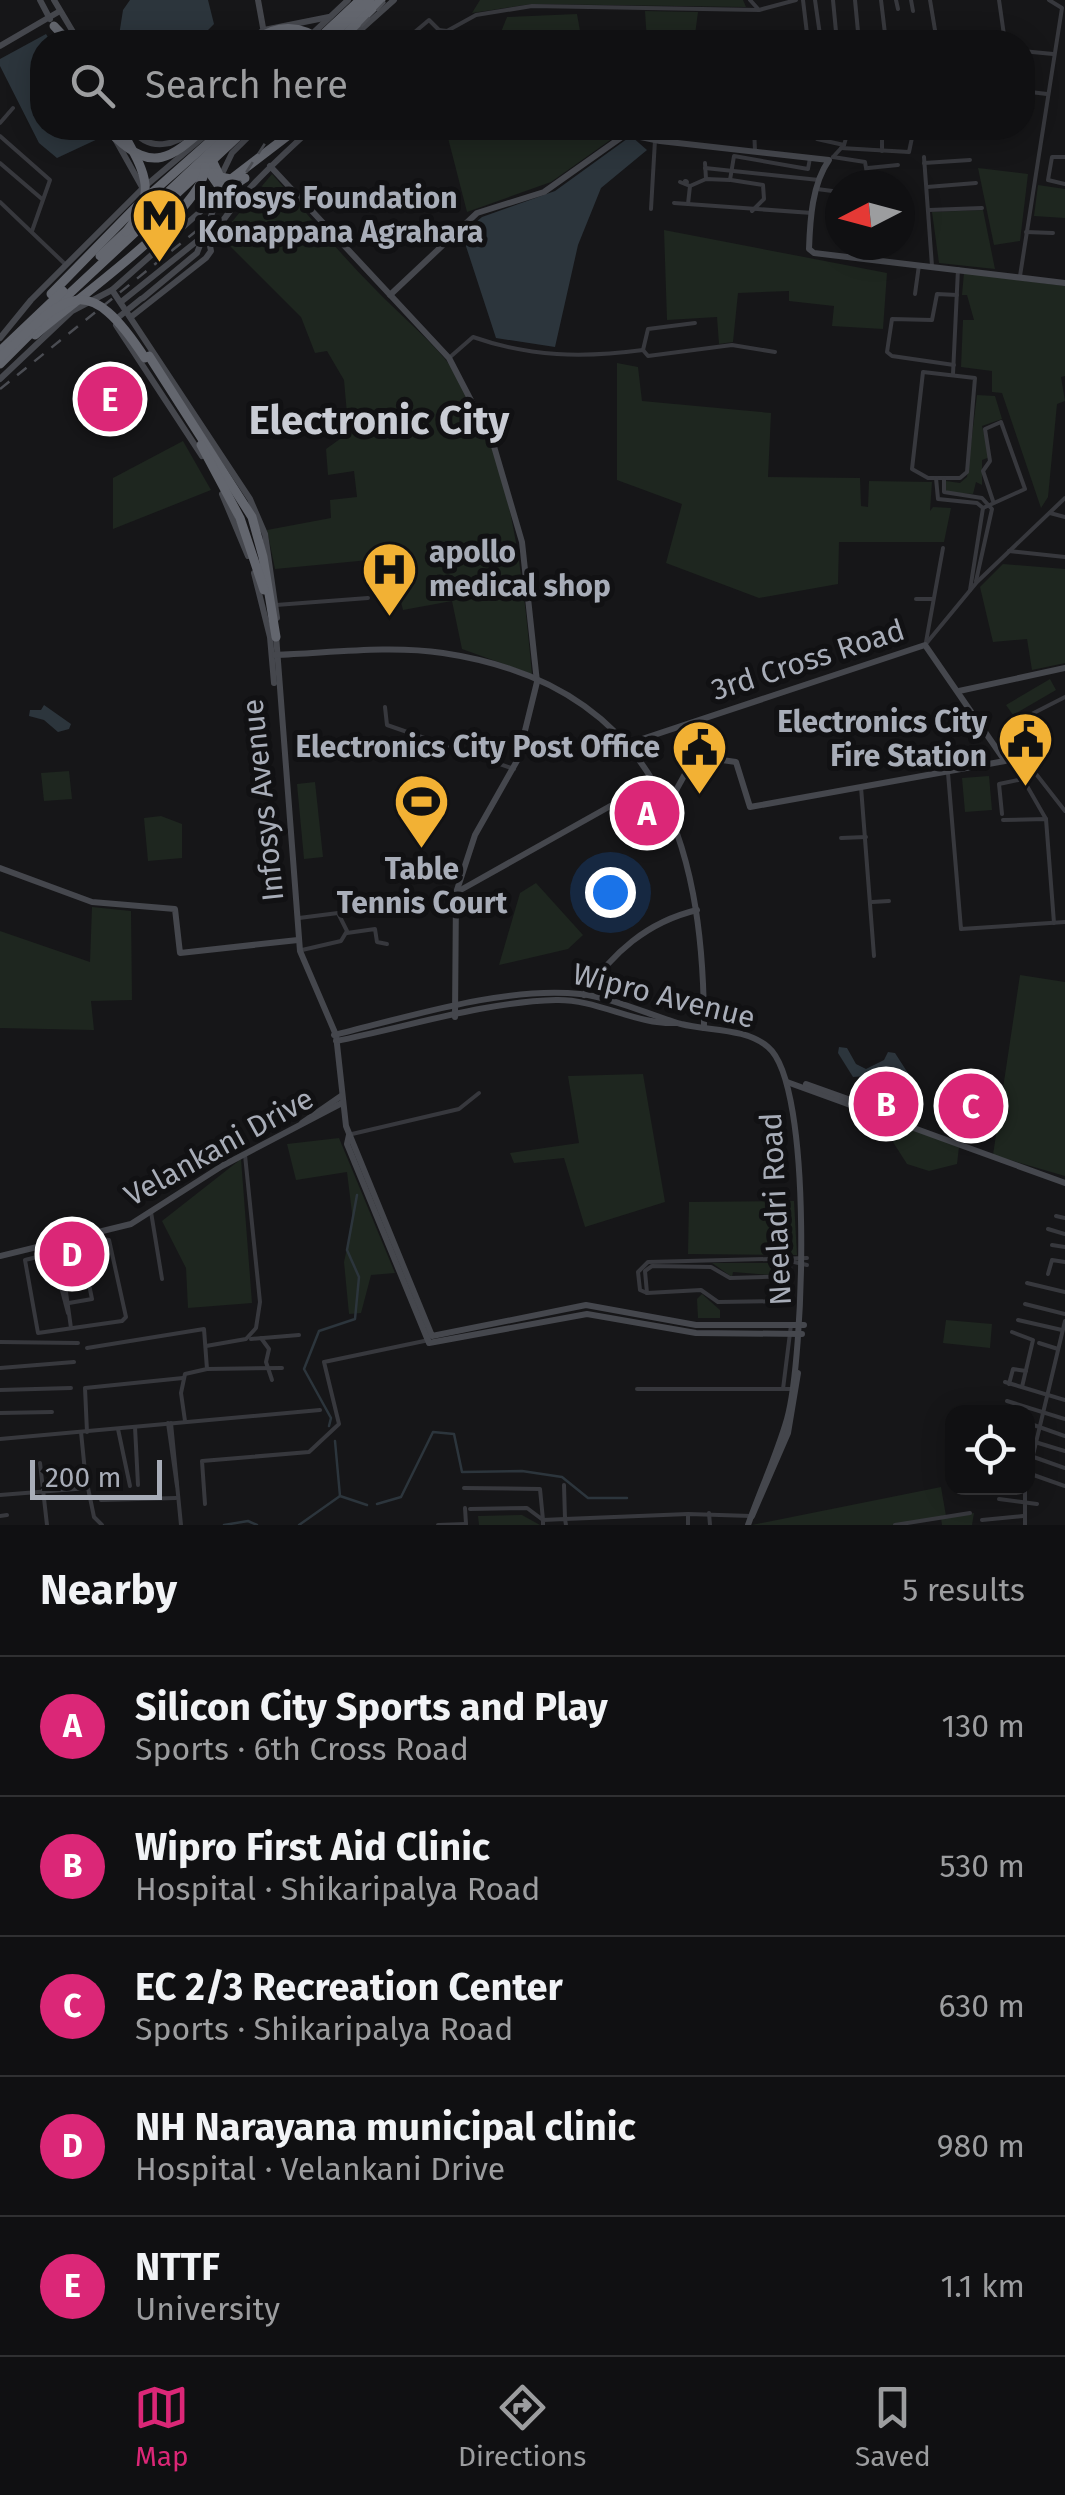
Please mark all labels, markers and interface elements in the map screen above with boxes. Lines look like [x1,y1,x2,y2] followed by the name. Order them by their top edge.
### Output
[30,30,1035,140] search box
[65,58,120,113] icon: search
[145,62,348,108] text: Search here
[825,170,915,260] north arrow
[198,180,483,250] place label: Infosys Foundation Konappana Agrahara
[129,185,189,264] metro station icon: Infosys Foundation Konappana Agrahara
[78,362,142,436] pin: E
[249,397,510,445] district label: Electronic City
[429,534,611,604] place label: apollo medical shop
[360,539,420,618] hospital icon: apollo medical shop
[707,612,909,708] street label: 3rd Cross Road
[234,697,292,903] street label: Infosys Avenue
[777,704,987,774] place label: Electronics City Fire Station
[996,709,1056,788] public building icon: Electronics City Fire Station
[669,717,729,796] public building icon: Electronics City Post Office
[296,729,660,765] place label: Electronics City Post Office
[392,771,452,850] sports icon: Table Tennis Court
[614,776,680,850] pin: A
[337,851,508,921] place label: Table Tennis Court
[585,867,636,918] your location
[569,956,759,1036] street label: Wipro Avenue
[854,1066,918,1142] pin: B
[938,1068,1004,1144] pin: C
[118,1080,320,1214] street label: Velankani Drive
[753,1112,799,1306] street label: Neeladri Road
[40,1216,104,1292] pin: D
[945,1405,1035,1495] map controls
[945,1405,1035,1495] button: locate
[30,1455,162,1500] scale bar
[45,1461,122,1494] text: 200 m
[40,1565,177,1615] text: Nearby
[902,1571,1025,1609] text: 5 results
[135,1684,608,1730] text: Silicon City Sports and Play
[63,1707,82,1745] text: A
[941,1707,1025,1745] text: 130 m
[135,1730,469,1768] text: Sports · 6th Cross Road
[135,1824,490,1870] text: Wipro First Aid Clinic
[63,1847,82,1885] text: B
[939,1847,1025,1885] text: 530 m
[135,1870,541,1908] text: Hospital · Shikaripalya Road
[135,1964,563,2010] text: EC 2/3 Recreation Center
[63,1987,82,2025] text: C
[939,1987,1025,2025] text: 630 m
[135,2010,513,2048] text: Sports · Shikaripalya Road
[135,2104,636,2150] text: NH Narayana municipal clinic
[62,2127,83,2165] text: D
[937,2127,1025,2165] text: 980 m
[135,2150,505,2188] text: Hospital · Velankani Drive
[135,2244,220,2290] text: NTTF
[64,2267,81,2305] text: E
[941,2267,1025,2305] text: 1.1 km
[135,2290,280,2328] text: University
[134,2380,189,2473] tab: Map
[458,2380,586,2473] tab: Directions
[855,2380,931,2473] tab: Saved

